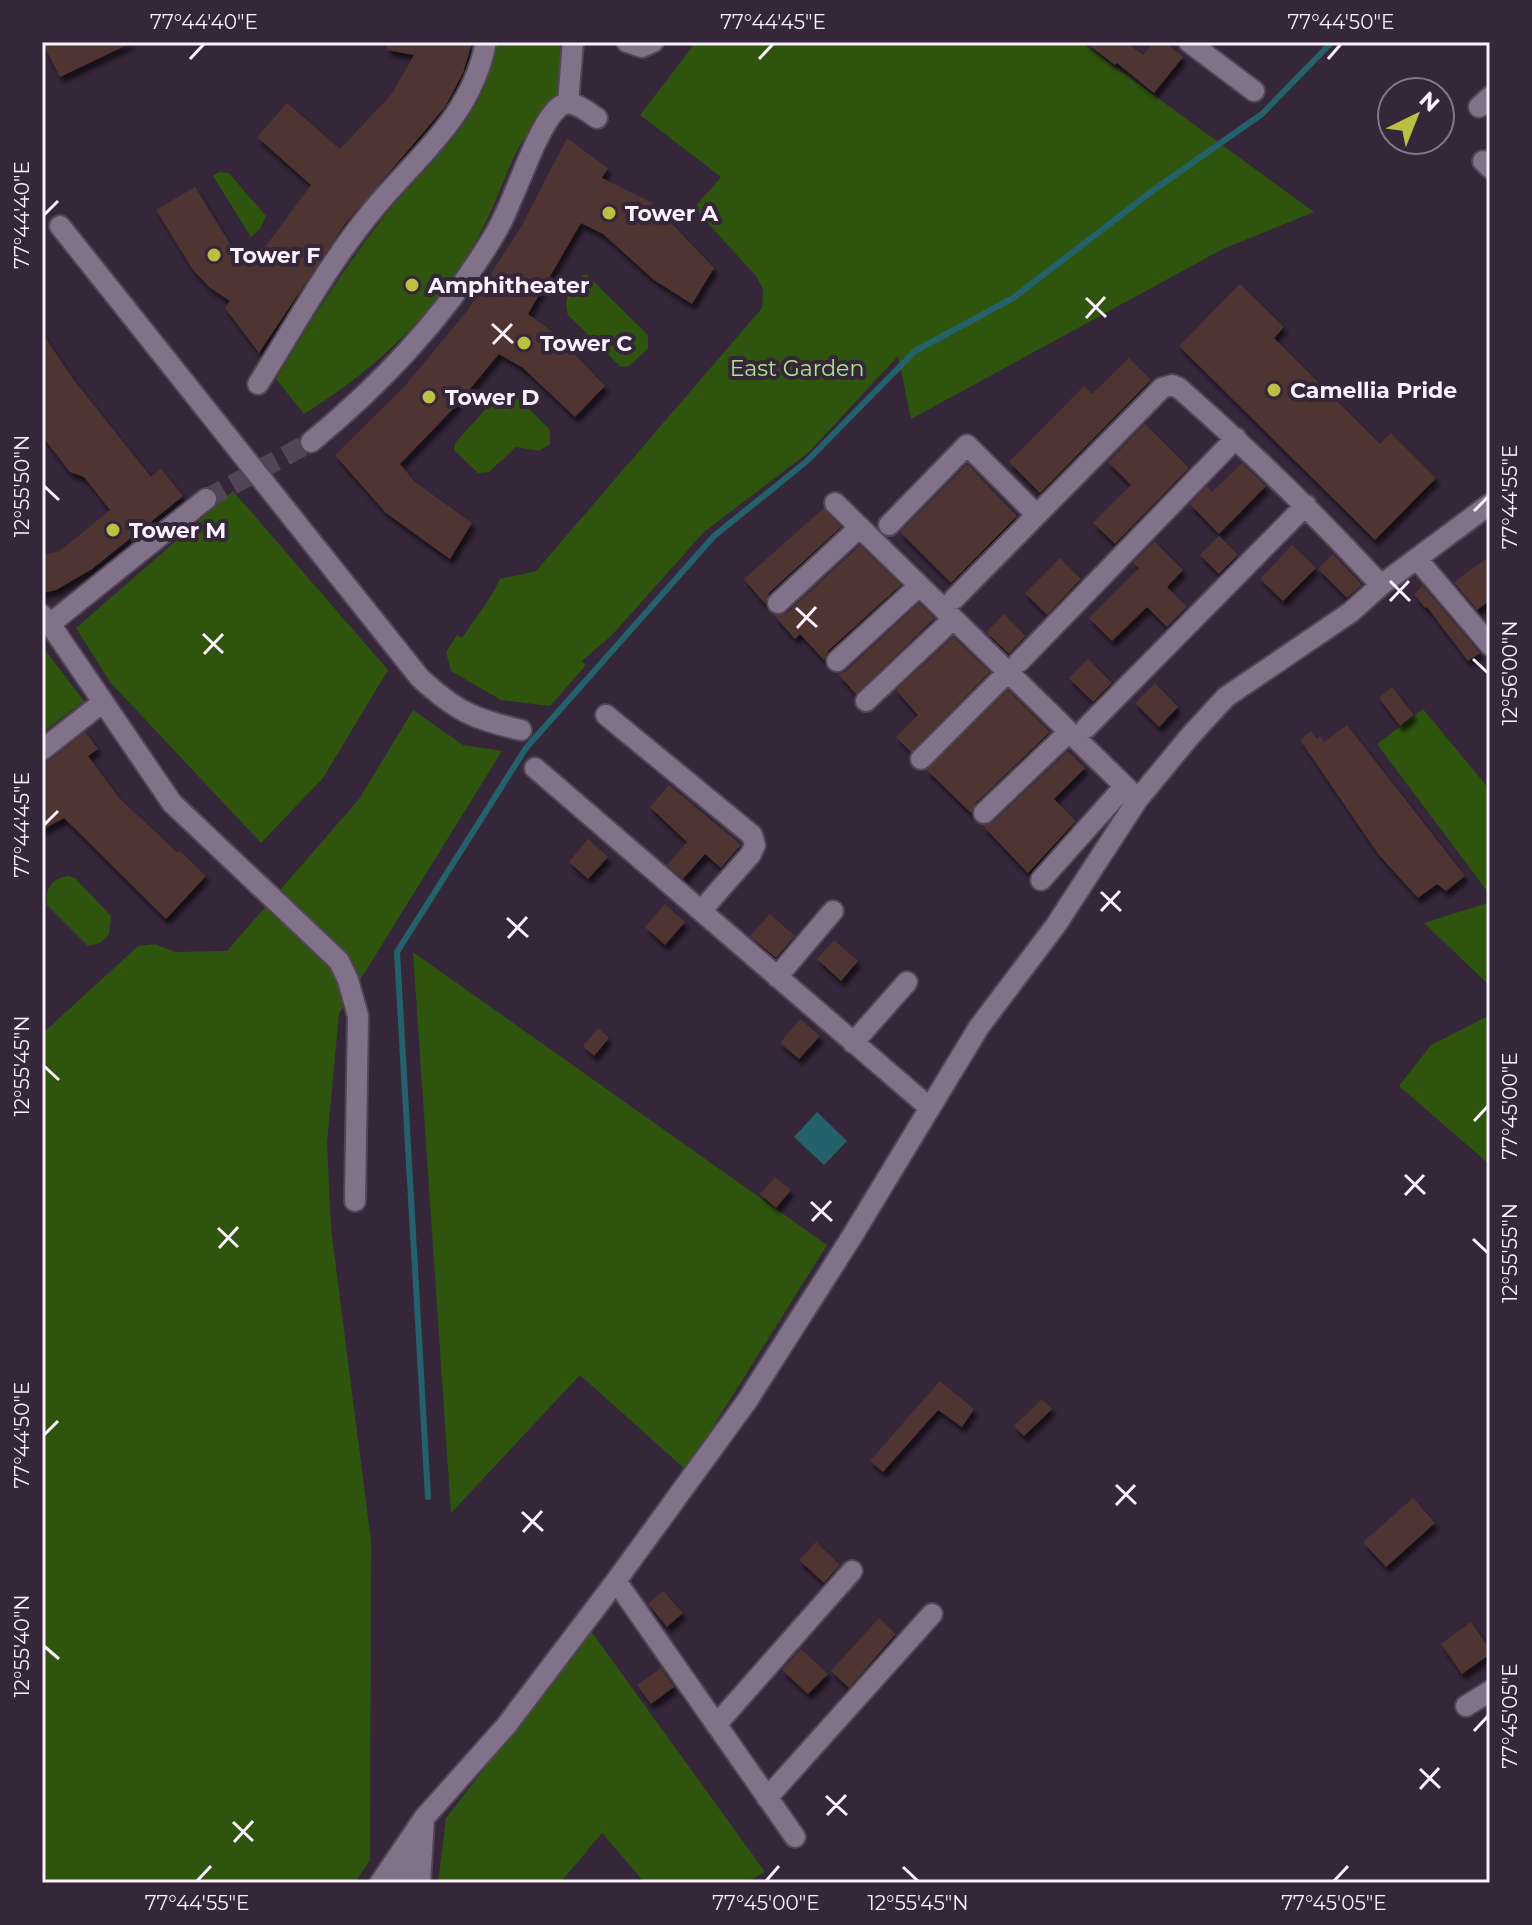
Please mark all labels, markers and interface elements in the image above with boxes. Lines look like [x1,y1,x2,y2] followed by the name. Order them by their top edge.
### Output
[150,10,258,34] text: 77°44'40"E
[720,10,826,34] text: 77°44'45"E
[1288,10,1394,34] text: 77°44'50"E
[1376,76,1456,156] north arrow
[1414,86,1445,118] text: N
[10,161,34,269] text: 77°44'40"E
[625,200,719,227] place label: Tower A
[600,204,618,222] marker: Tower A
[230,242,320,269] place label: Tower F
[205,246,223,264] marker: Tower F
[427,272,589,299] place label: Amphitheater
[403,276,421,294] marker: Amphitheater
[540,330,632,357] place label: Tower C
[515,334,533,352] marker: Tower C
[730,355,864,382] park label: East Garden
[1290,377,1457,404] place label: Camellia Pride
[1265,381,1283,399] marker: Camellia Pride
[445,384,540,411] place label: Tower D
[420,388,438,406] marker: Tower D
[10,435,34,537] text: 12°55'50"N
[1498,445,1522,549] text: 77°44'55"E
[129,517,226,544] place label: Tower M
[104,521,122,539] marker: Tower M
[1498,620,1522,726] text: 12°56'00"N
[10,772,34,878] text: 77°44'45"E
[10,1015,34,1117] text: 12°55'45"N
[1498,1052,1522,1160] text: 77°45'00"E
[1498,1203,1522,1303] text: 12°55'55"N
[10,1382,34,1488] text: 77°44'50"E
[10,1594,34,1698] text: 12°55'40"N
[1498,1663,1522,1769] text: 77°45'05"E
[145,1891,249,1915] text: 77°44'55"E
[712,1891,820,1915] text: 77°45'00"E
[867,1891,969,1915] text: 12°55'45"N
[1281,1891,1387,1915] text: 77°45'05"E

